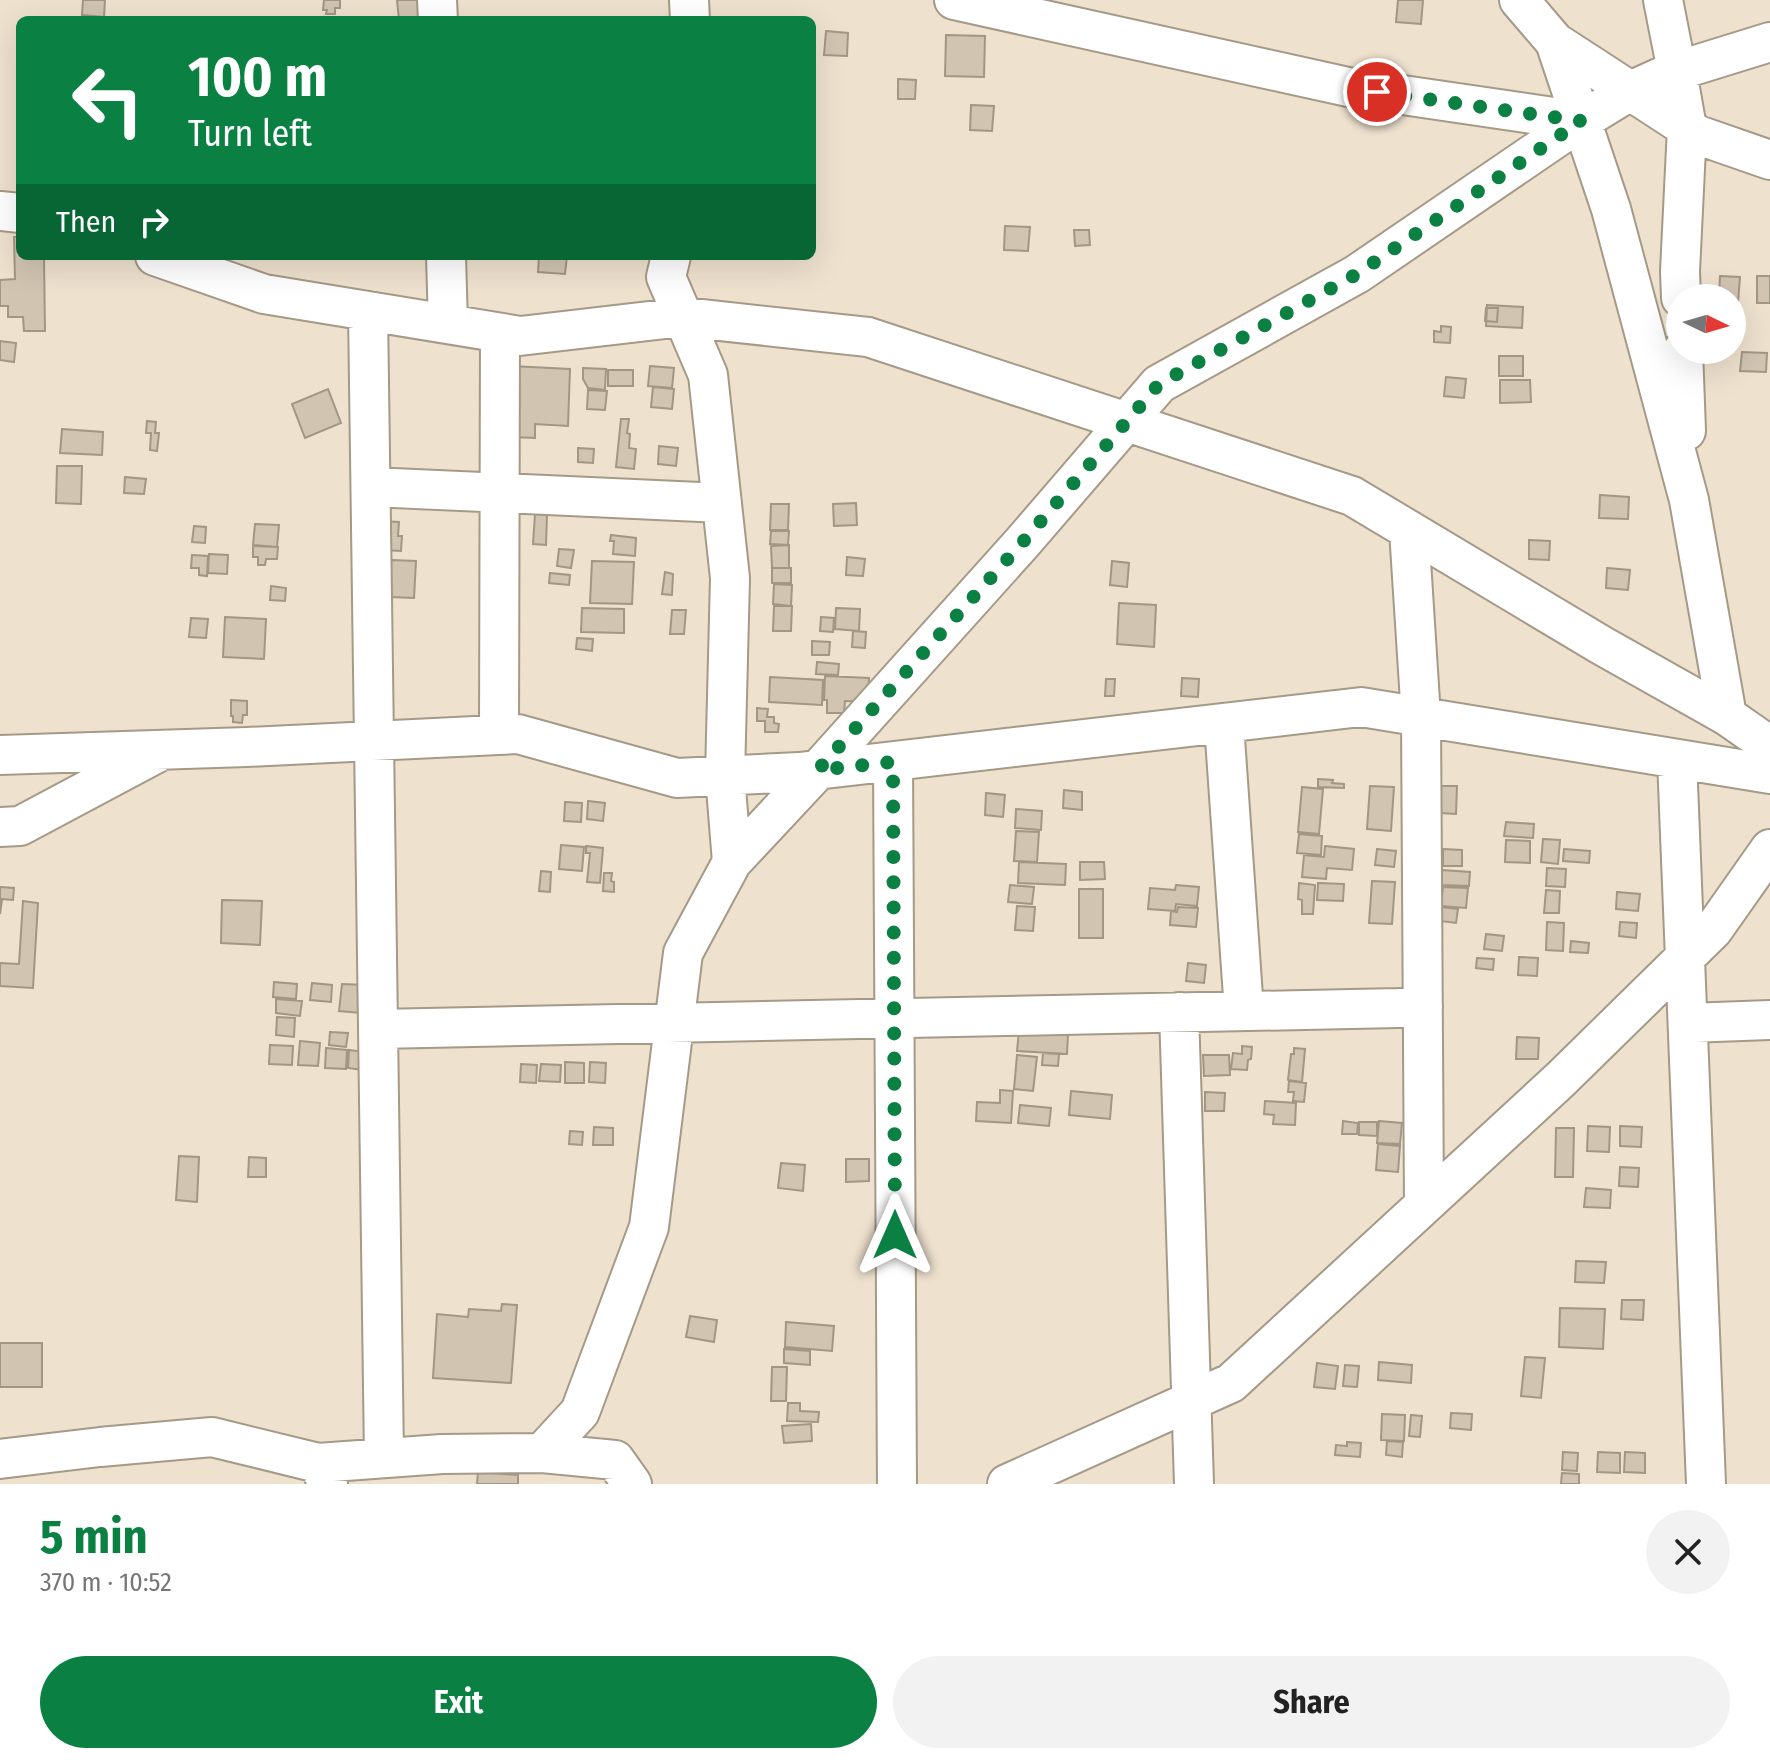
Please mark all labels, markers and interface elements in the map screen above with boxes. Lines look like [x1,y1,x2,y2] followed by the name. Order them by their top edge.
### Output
[188,44,327,111] text: 100 m
[56,48,160,152] icon: left
[1343,58,1411,126] pin
[1355,70,1399,114] icon: arrive
[188,112,312,156] text: Turn left
[132,200,176,244] icon: right
[56,204,116,240] text: Then
[1666,284,1746,364] north arrow
[1666,284,1746,364] map controls
[853,1193,937,1277] position arrow
[40,1508,148,1566] text: 5 min
[1646,1510,1730,1594] button: close
[40,1567,172,1598] text: 370 m · 10:52
[40,1656,877,1748] button: Exit
[893,1656,1730,1748] button: Share

